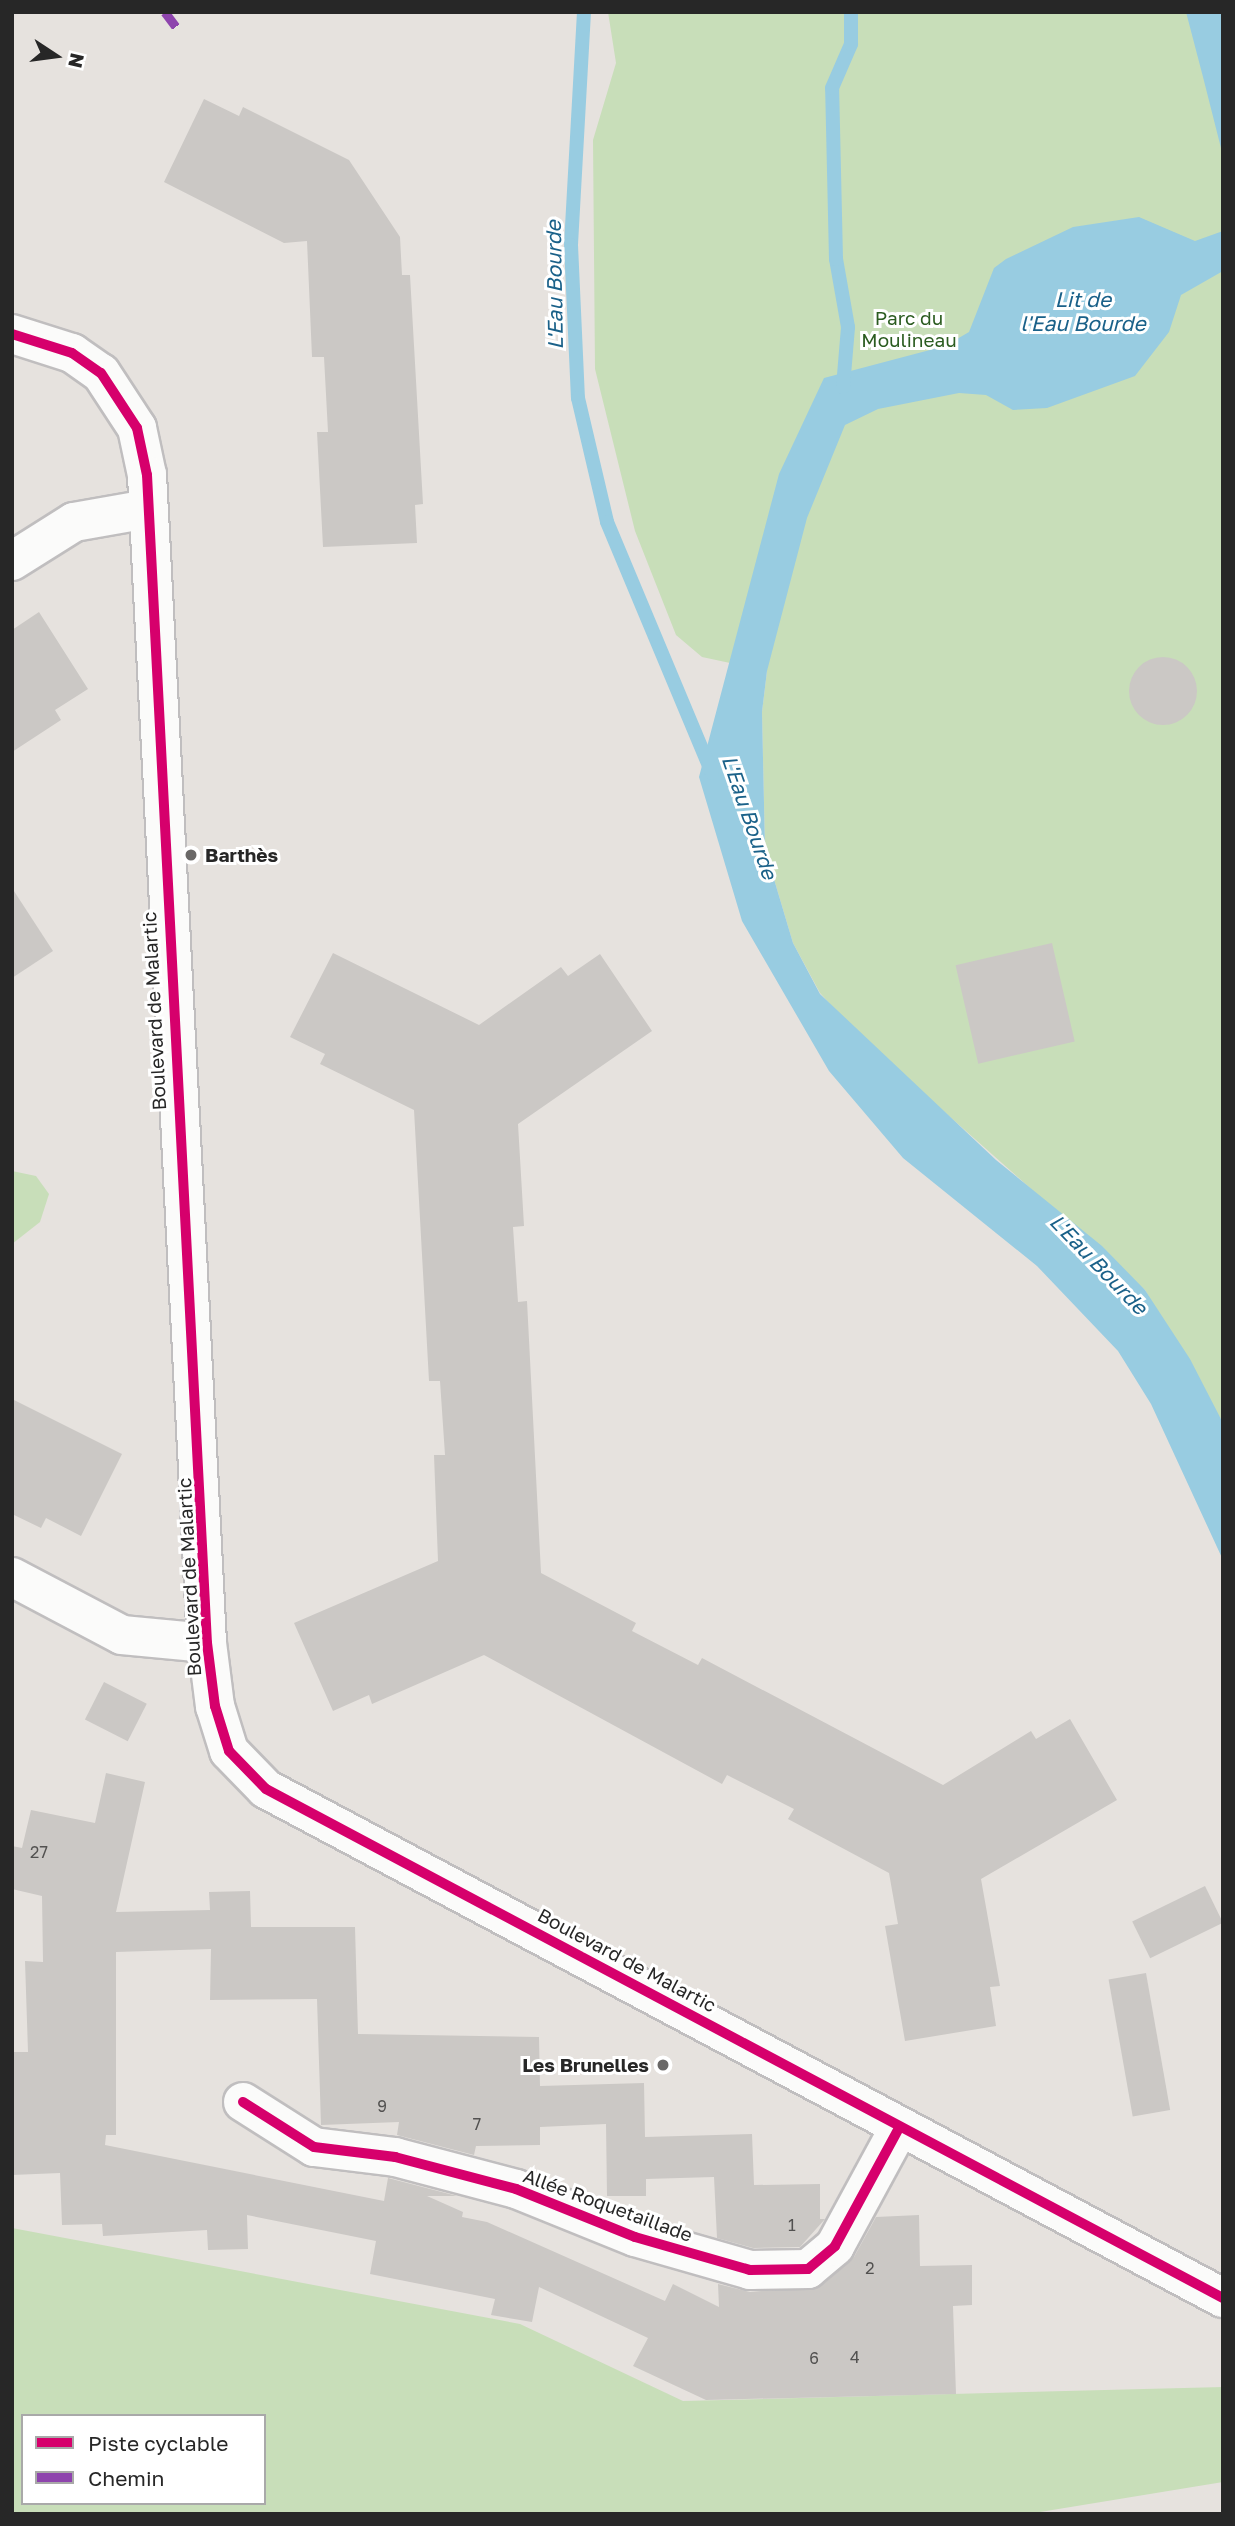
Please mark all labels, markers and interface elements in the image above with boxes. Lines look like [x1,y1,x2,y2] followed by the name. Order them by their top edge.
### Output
[21,21,91,91] north arrow
[64,51,90,70] text: N
[540,220,568,350] water label: L'Eau Bourde
[1020,286,1146,336] water label: Lit de l'Eau Bourde
[861,307,957,351] park label: Parc du Moulineau
[717,752,783,882] water label: L'Eau Bourde
[205,844,278,866] place label: Barthès
[183,847,199,863] marker: Barthès
[137,911,171,1111] street label: Boulevard de Malartic
[1045,1209,1153,1319] water label: L'Eau Bourde
[172,1477,206,1677] street label: Boulevard de Malartic
[30,1842,48,1862] house number: 27
[534,1903,720,2017] street label: Boulevard de Malartic
[522,2054,649,2076] place label: Les Brunelles
[655,2057,671,2073] marker: Les Brunelles
[377,2096,387,2116] house number: 9
[473,2114,481,2134] house number: 7
[520,2164,696,2246] street label: Allée Roquetaillade
[788,2215,796,2235] house number: 1
[865,2258,875,2278] house number: 2
[850,2347,860,2367] house number: 4
[809,2348,819,2368] house number: 6
[21,2414,266,2505] legend
[88,2430,228,2456] text: Piste cyclable
[88,2465,165,2491] text: Chemin

